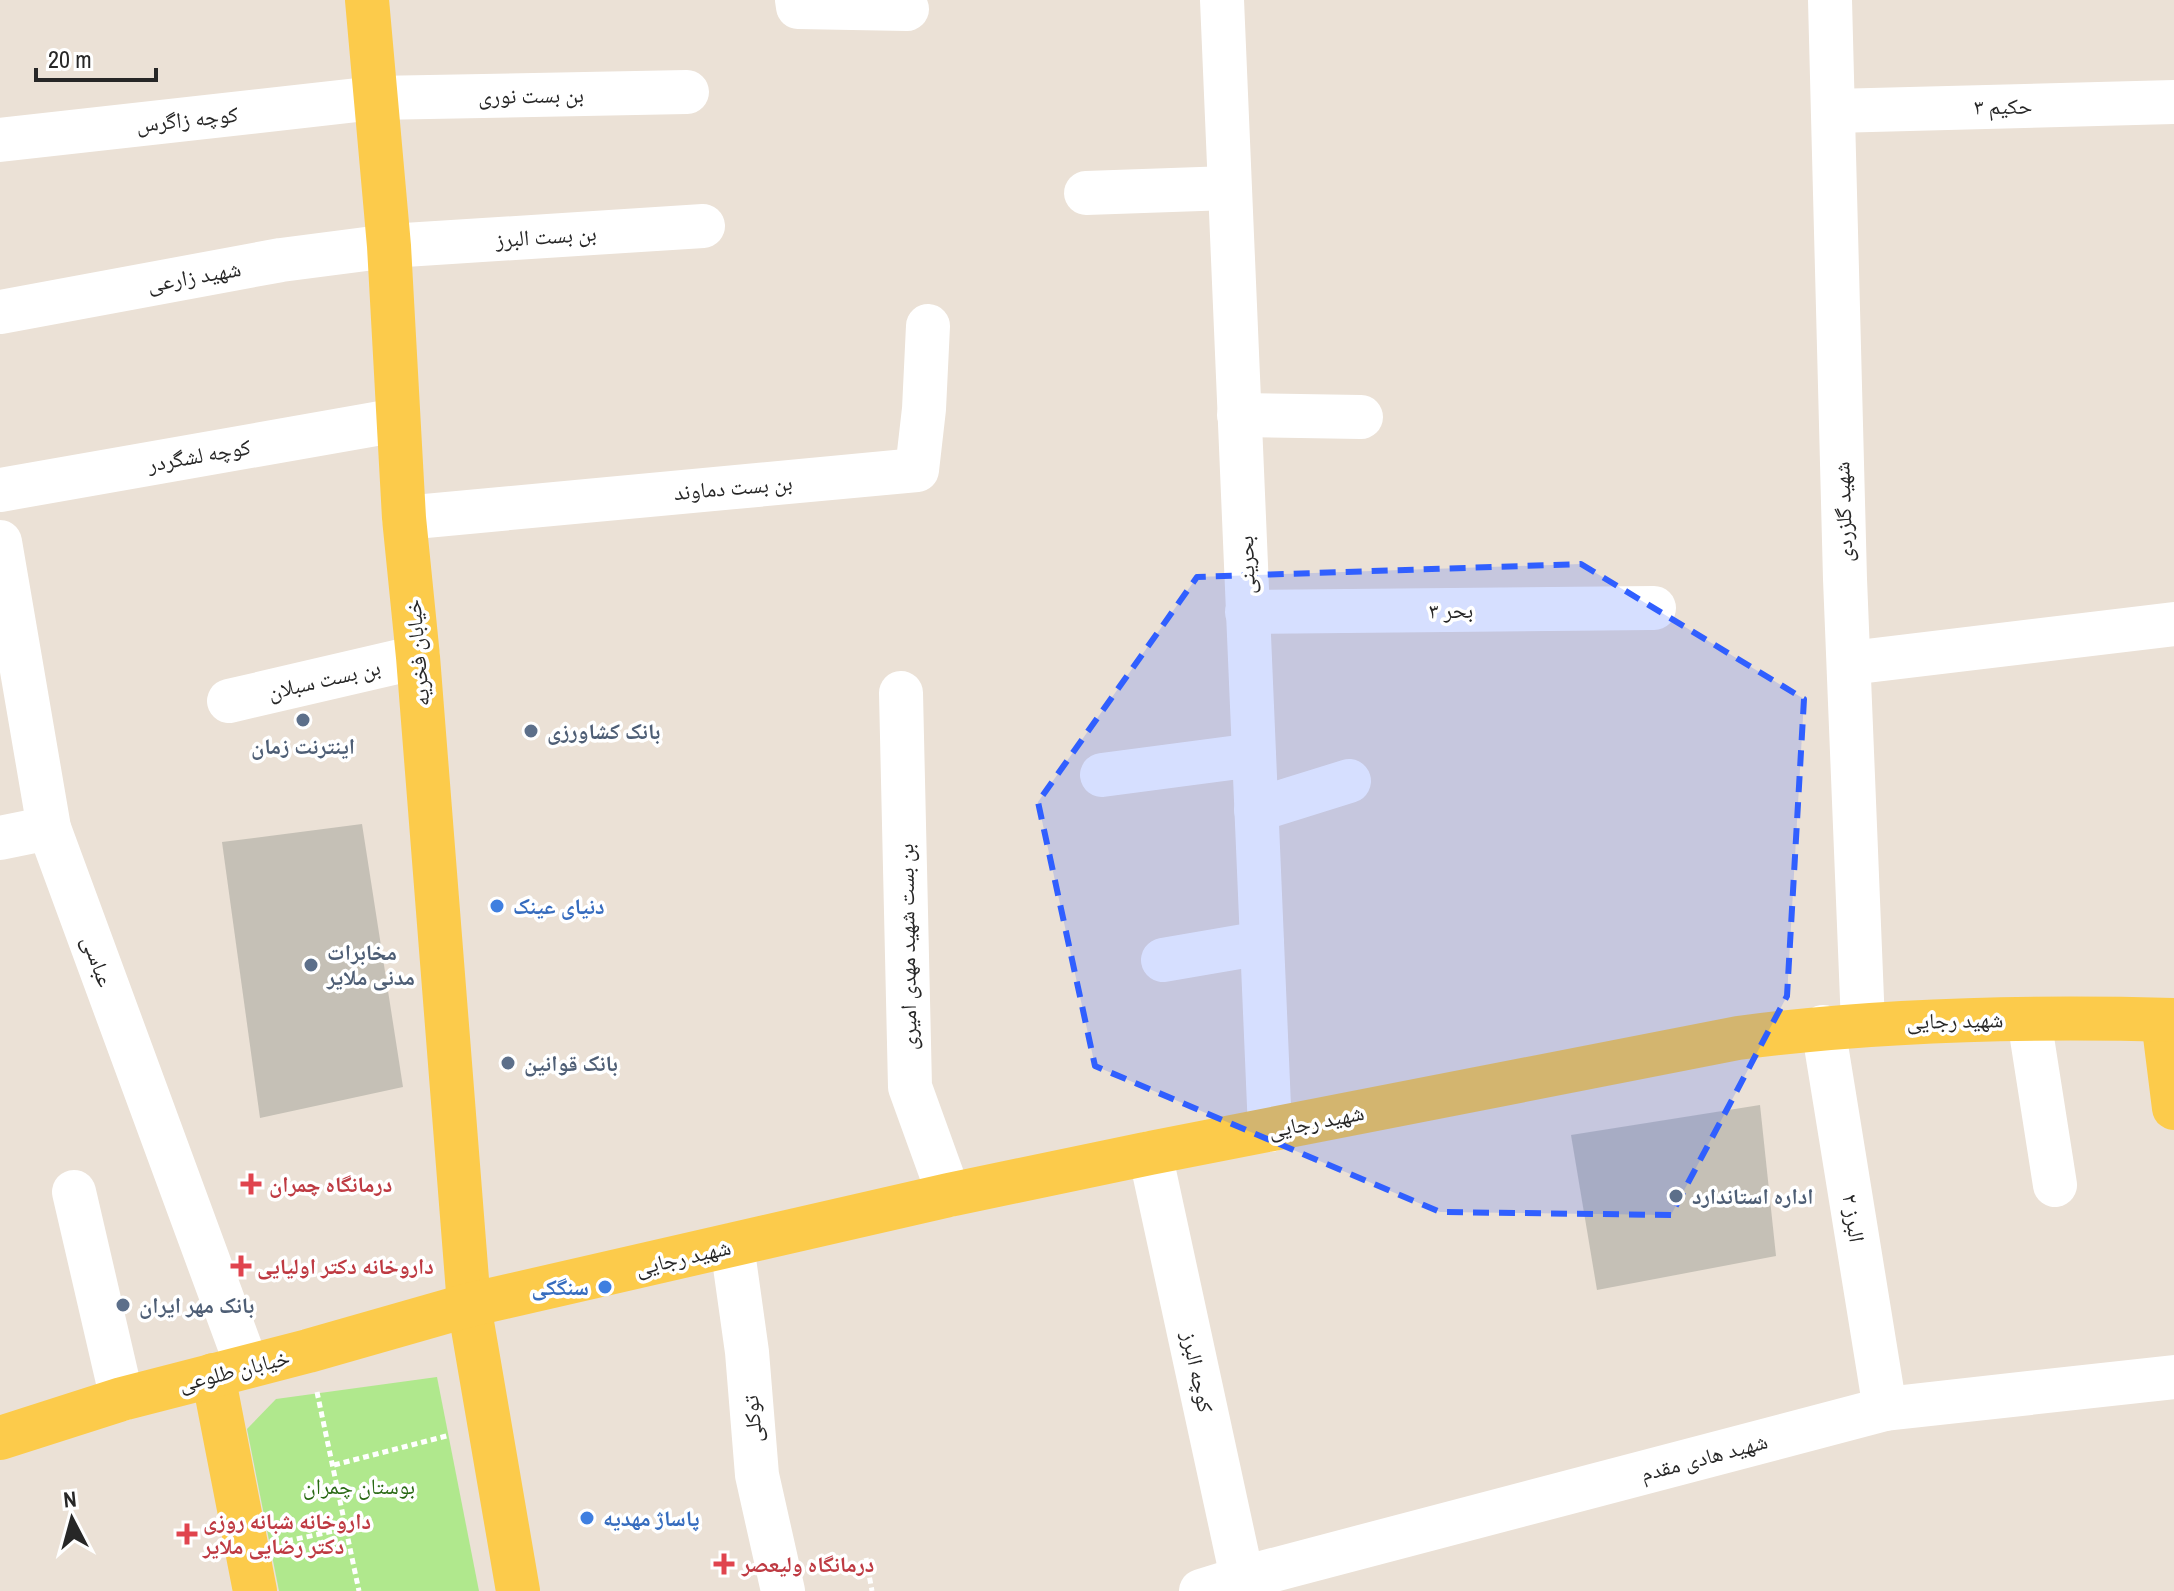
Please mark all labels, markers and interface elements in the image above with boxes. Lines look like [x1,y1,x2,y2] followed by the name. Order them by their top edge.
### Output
[36,32,156,82] scale bar
[48,43,92,75] text: 20 m
[478,79,584,111] street label: بن بست نوری
[1973,90,2033,122] street label: حکیم ۳
[135,99,239,139] street label: کوچه زاگرس
[493,218,598,255] street label: بن بست البرز
[145,253,243,299] street label: شهید زارعی
[144,431,253,479] street label: کوچه لشگردر
[1826,461,1860,563] street label: شهید گلزردی
[672,467,794,507] street label: بن بست دماوند
[1230,535,1262,595] street label: بحرینی
[1428,595,1474,625] street label: بحر ۳
[397,598,437,708] street label: خیابان فخریه
[265,651,383,707] street label: بن بست سبلان
[294,711,312,729] marker: اینترنت زمان
[547,716,660,746] place label: بانک کشاورزی
[522,722,540,740] marker: بانک کشاورزی
[251,731,355,761] place label: اینترنت زمان
[890,843,924,1051] street label: بن بست شهید مهدی امیری
[513,891,605,921] place label: دنیای عینک
[488,897,506,915] marker: دنیای عینک
[75,931,121,991] street label: عباسی
[326,937,415,992] place label: مخابرات مدنی ملایر
[302,956,320,974] marker: مخابرات مدنی ملایر
[1906,1004,2004,1036] street label: شهید رجایی
[524,1048,618,1078] place label: بانک قوانین
[499,1054,517,1072] marker: بانک قوانین
[1266,1097,1366,1145] street label: شهید رجایی
[269,1169,392,1199] place label: درمانگاه چمران
[240,1173,262,1195] marker: درمانگاه چمران
[1692,1181,1813,1211] place label: اداره استاندارد
[1667,1187,1685,1205] marker: اداره استاندارد
[1835,1192,1873,1244] street label: البرز ۲
[632,1231,734,1283] street label: شهید رجایی
[257,1251,434,1281] place label: داروخانه دکتر اولیایی
[232,1257,250,1275] marker: داروخانه دکتر اولیایی
[531,1272,589,1302] place label: سنگکی
[596,1278,614,1296] marker: سنگکی
[139,1290,254,1320] place label: بانک مهر ایران
[114,1296,132,1314] marker: بانک مهر ایران
[1175,1328,1221,1415] street label: کوچه البرز
[175,1342,293,1398] street label: خیابان طلوعی
[735,1394,769,1444] street label: توکلی
[1637,1426,1771,1488] street label: شهید هادی مقدم
[303,1471,415,1501] park label: بوستان چمران
[32,1479,112,1559] north arrow
[62,1484,78,1515] text: N
[603,1503,700,1533] place label: پاساژ مهدیه
[202,1506,371,1561] place label: داروخانه شبانه روزی دکتر رضایی ملایر
[578,1509,596,1527] marker: پاساژ مهدیه
[178,1525,196,1543] marker: داروخانه شبانه روزی دکتر رضایی ملایر
[741,1549,874,1579] place label: درمانگاه ولیعصر
[713,1553,735,1575] marker: درمانگاه ولیعصر

